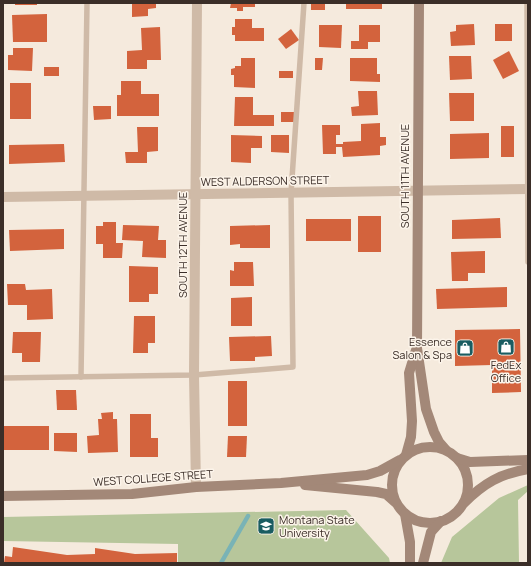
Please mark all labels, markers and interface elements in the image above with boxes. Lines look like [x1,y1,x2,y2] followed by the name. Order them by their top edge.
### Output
[397,124,412,228] street label: SOUTH 11TH AVENUE
[201,172,330,189] street label: WEST ALDERSON STREET
[175,192,190,298] street label: SOUTH 12TH AVENUE
[393,334,453,362] place label: Essence Salon & Spa
[496,337,516,357] shop icon: FedEx Office
[455,338,475,358] shop icon: Essence Salon & Spa
[491,357,522,385] place label: FedEx Office
[93,466,214,489] street label: WEST COLLEGE STREET
[279,512,355,540] place label: Montana State University
[256,516,276,536] school or university icon: Montana State University

